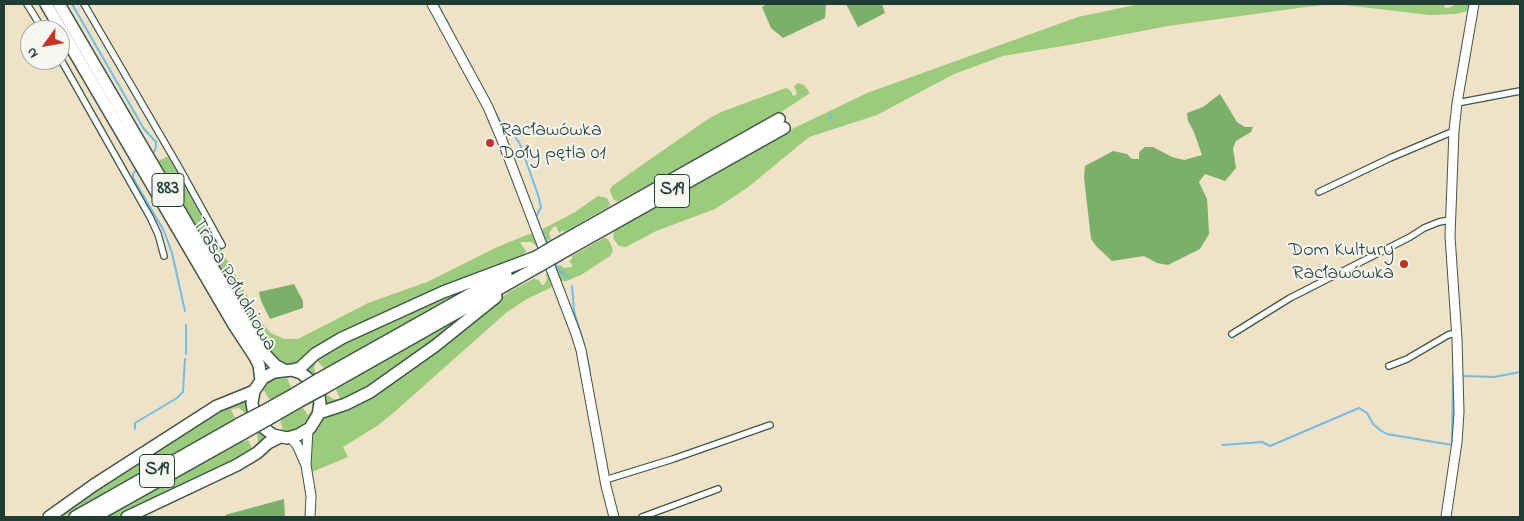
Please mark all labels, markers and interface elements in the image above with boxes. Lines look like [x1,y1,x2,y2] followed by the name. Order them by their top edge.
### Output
[20,20,70,70] north arrow
[21,43,44,62] text: N
[500,120,606,167] place label: Racławówka Doły pętla 01
[484,137,496,149] marker: Racławówka Doły pętla 01
[152,174,184,206] road number: 883
[654,175,690,208] road number: S19
[185,214,281,356] street label: Trasa Południowa
[1289,240,1394,287] place label: Dom Kultury Racławówka
[1398,258,1410,270] marker: Dom Kultury Racławówka
[140,454,174,488] road number: S19

